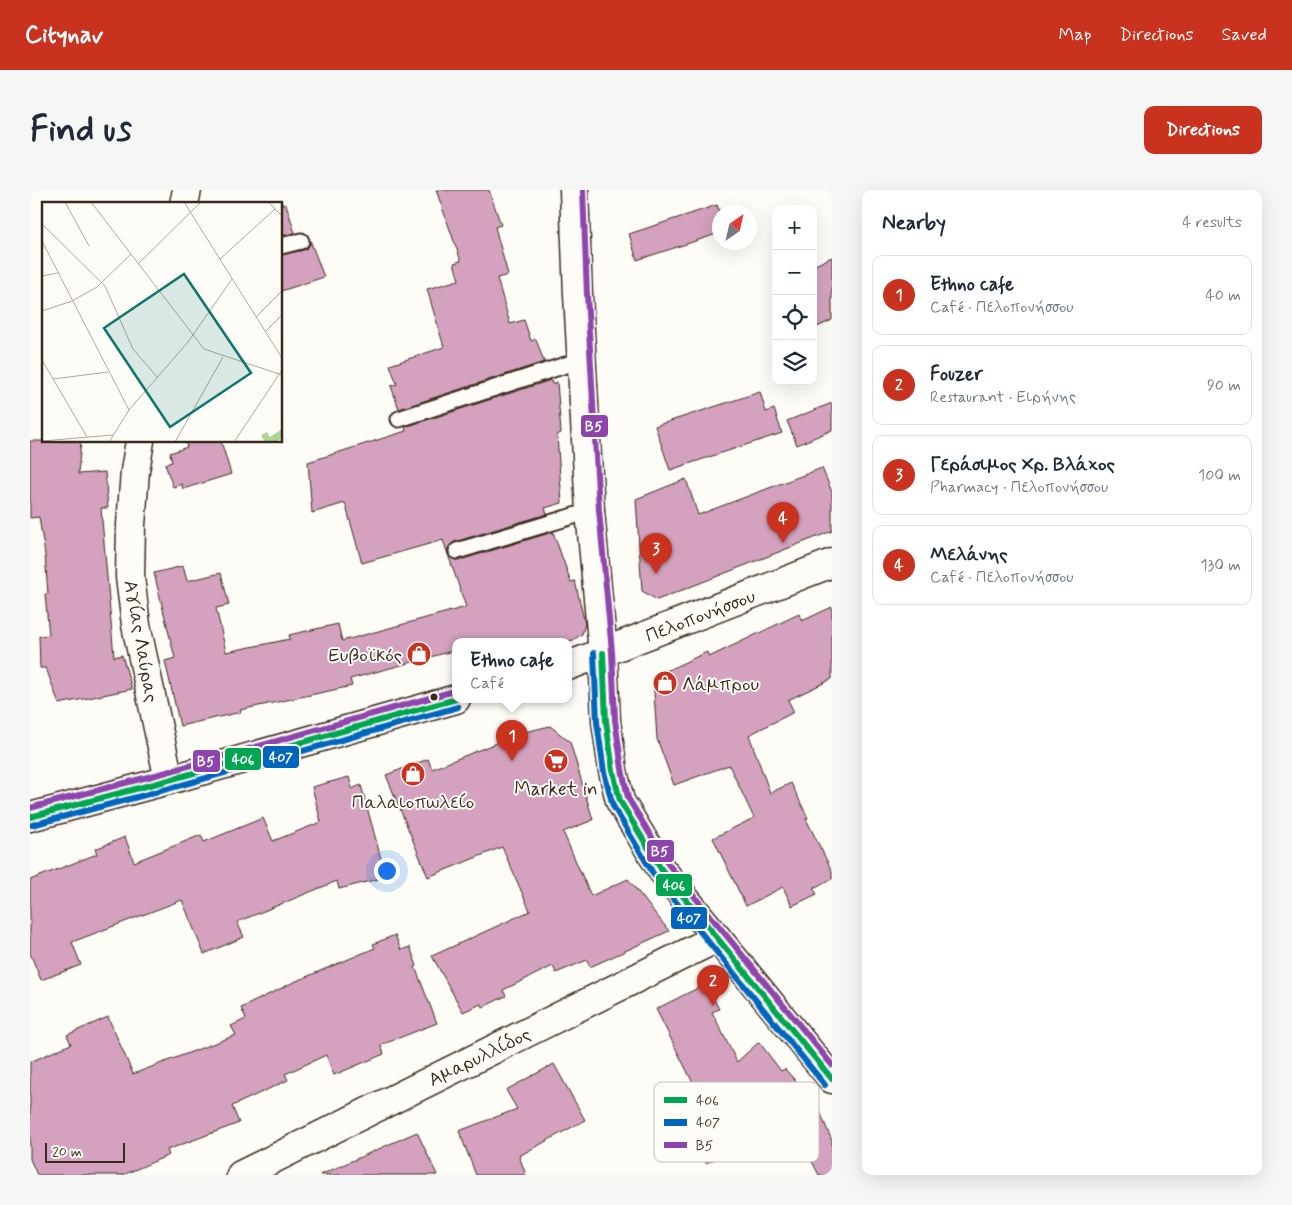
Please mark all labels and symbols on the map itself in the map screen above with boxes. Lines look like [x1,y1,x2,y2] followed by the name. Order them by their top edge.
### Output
[42,202,282,442] inset map
[712,205,757,250] north arrow
[580,414,609,438] line badge: Β5
[585,418,603,436] text: Β5
[767,502,799,543] pin: 4
[640,533,672,574] pin: 3
[117,578,164,704] street label: Αγίας Λαύρας
[642,584,759,649] street label: Πελοπονήσσου
[406,641,432,667] shop icon: Ευβοϊκός
[328,643,402,668] place label: Ευβοϊκός
[652,670,678,696] shop icon: Λάμπρου
[682,672,759,697] place label: Λάμπρου
[429,692,439,702] unlabelled marker
[496,720,528,761] pin: 1
[262,745,300,769] line badge: 407
[224,747,262,771] line badge: 406
[543,748,569,774] supermarket icon: Market in
[192,749,221,773] line badge: Β5
[269,749,293,767] text: 407
[232,751,255,769] text: 406
[197,753,215,771] text: Β5
[400,761,426,787] shop icon: Παλαιοπωλείο
[514,777,598,802] place label: Market in
[352,790,474,815] place label: Παλαιοπωλείο
[646,839,675,863] line badge: Β5
[651,843,669,861] text: Β5
[374,858,400,884] your location
[655,873,693,897] line badge: 406
[663,877,686,895] text: 406
[670,906,708,930] line badge: 407
[677,910,701,928] text: 407
[697,965,729,1006] pin: 2
[424,1022,535,1093] street label: Αμαρυλλίδος
[654,1082,819,1162] legend
[696,1092,719,1110] text: 406
[696,1114,720,1132] text: 407
[696,1137,713,1155] text: Β5
[45,1140,125,1163] scale bar

